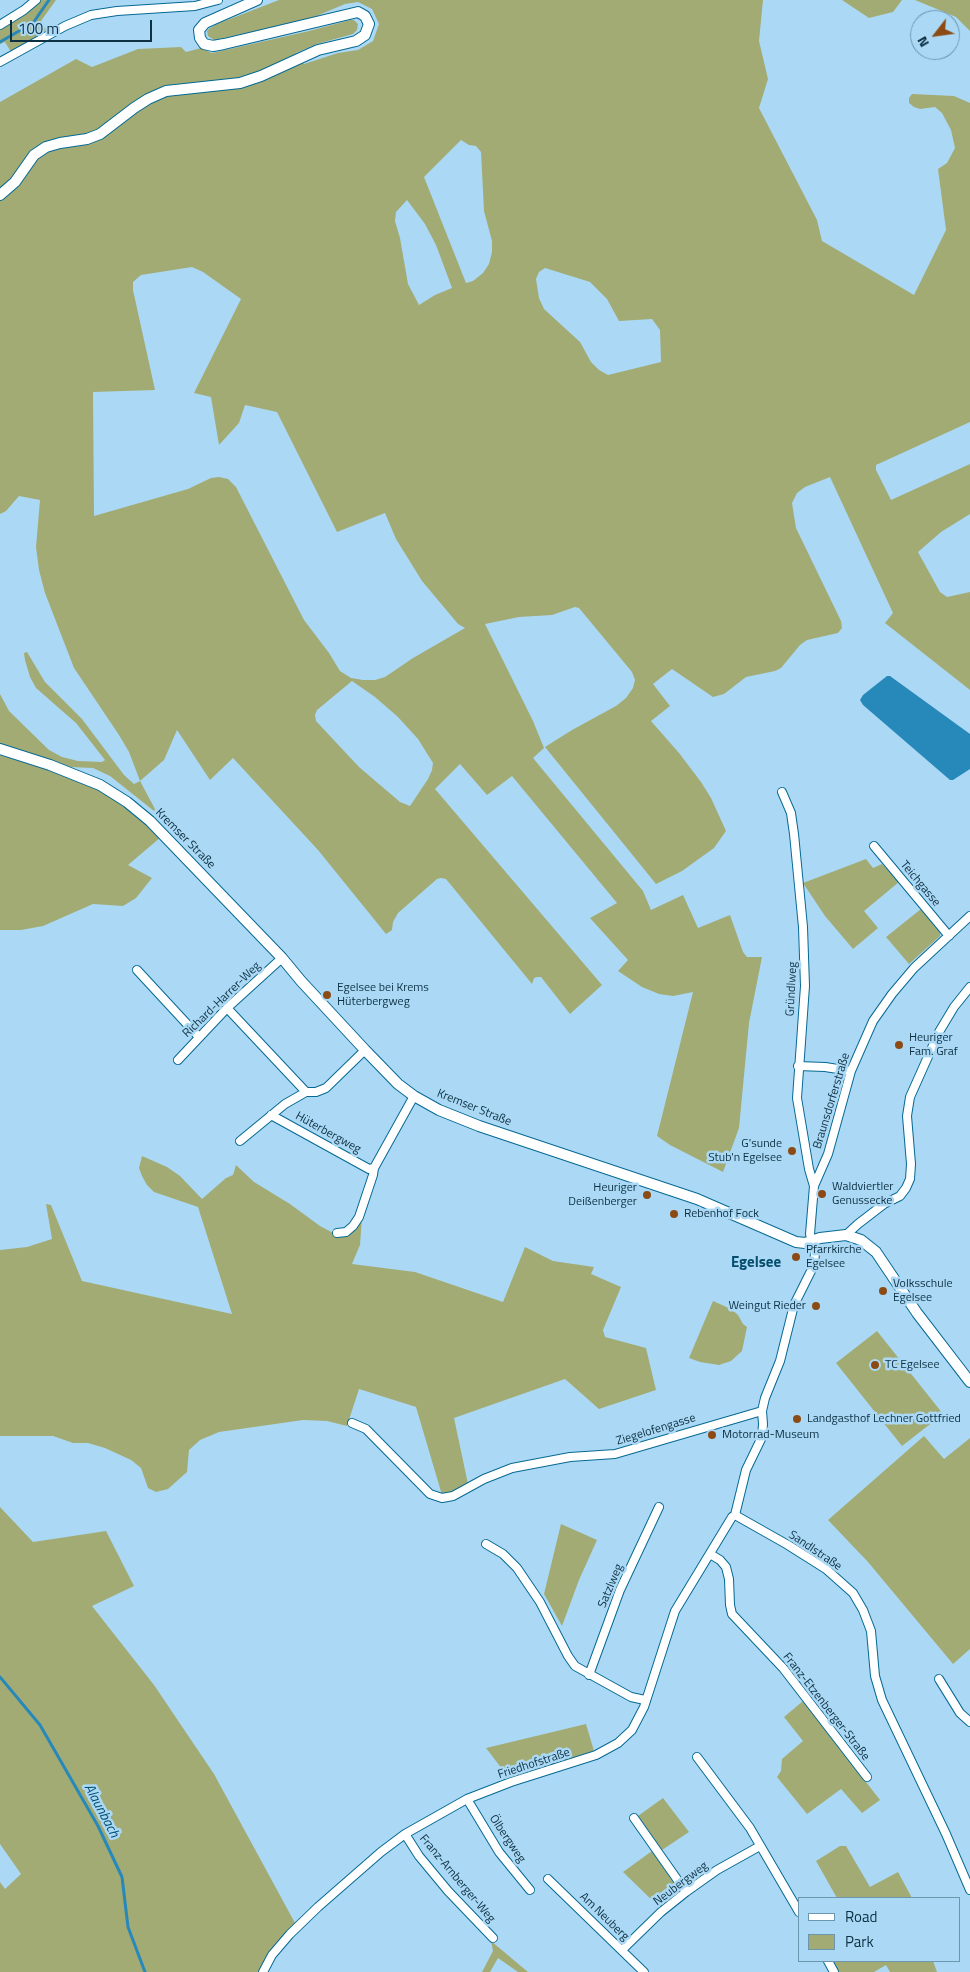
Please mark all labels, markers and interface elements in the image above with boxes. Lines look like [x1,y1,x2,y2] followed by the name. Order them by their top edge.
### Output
[12,10,155,42] scale bar
[910,10,960,60] north arrow
[18,17,59,40] text: 100 m
[911,33,934,52] text: N
[152,806,218,872] street label: Kremser Straße
[897,858,943,910] street label: Teichgasse
[180,959,264,1041] street label: Richard-Harrer-Weg
[783,961,801,1017] street label: Gründlweg
[337,981,429,1009] place label: Egelsee bei Krems Hüterbergweg
[321,989,333,1001] marker: Egelsee bei Krems Hüterbergweg
[909,1031,958,1059] place label: Heuriger Fam. Graf
[893,1039,905,1051] marker: Heuriger Fam. Graf
[811,1051,853,1151] street label: Braunsdorferstraße
[435,1087,513,1129] street label: Kremser Straße
[293,1109,363,1157] street label: Hüterbergweg
[708,1137,782,1165] place label: G'sunde Stub'n Egelsee
[786,1145,798,1157] marker: G'sunde Stub'n Egelsee
[832,1180,893,1208] place label: Waldviertler Genussecke
[568,1181,637,1209] place label: Heuriger Deißenberger
[816,1188,828,1200] marker: Waldviertler Genussecke
[641,1189,653,1201] marker: Heuriger Deißenberger
[684,1207,759,1221] place label: Rebenhof Fock
[668,1208,680,1220] marker: Rebenhof Fock
[806,1243,862,1271] place label: Pfarrkirche Egelsee
[790,1251,802,1263] marker: Pfarrkirche Egelsee
[731,1254,781,1272] district label: Egelsee
[893,1277,952,1305] place label: Volksschule Egelsee
[877,1285,889,1297] marker: Volksschule Egelsee
[728,1299,806,1313] place label: Weingut Rieder
[810,1300,822,1312] marker: Weingut Rieder
[885,1358,939,1372] place label: TC Egelsee
[869,1359,881,1371] marker: TC Egelsee
[615,1411,697,1449] street label: Ziegelofengasse
[807,1412,961,1426] place label: Landgasthof Lechner Gottfried
[791,1413,803,1425] marker: Landgasthof Lechner Gottfried
[722,1428,819,1442] place label: Motorrad-Museum
[706,1429,718,1441] marker: Motorrad-Museum
[786,1528,844,1574] street label: Sandlstraße
[595,1562,627,1610] street label: Satzlweg
[780,1650,872,1764] street label: Franz-Etzenberger-Straße
[496,1746,572,1782] street label: Friedhofstraße
[80,1781,122,1841] water label: Alaunbach
[486,1812,528,1866] street label: Ölbergweg
[416,1832,498,1926] street label: Franz-Arnberger-Weg
[651,1859,711,1909] street label: Neubergweg
[576,1890,632,1944] street label: Am Neuberg
[798,1897,960,1962] legend
[845,1905,877,1928] text: Road
[845,1930,874,1953] text: Park

